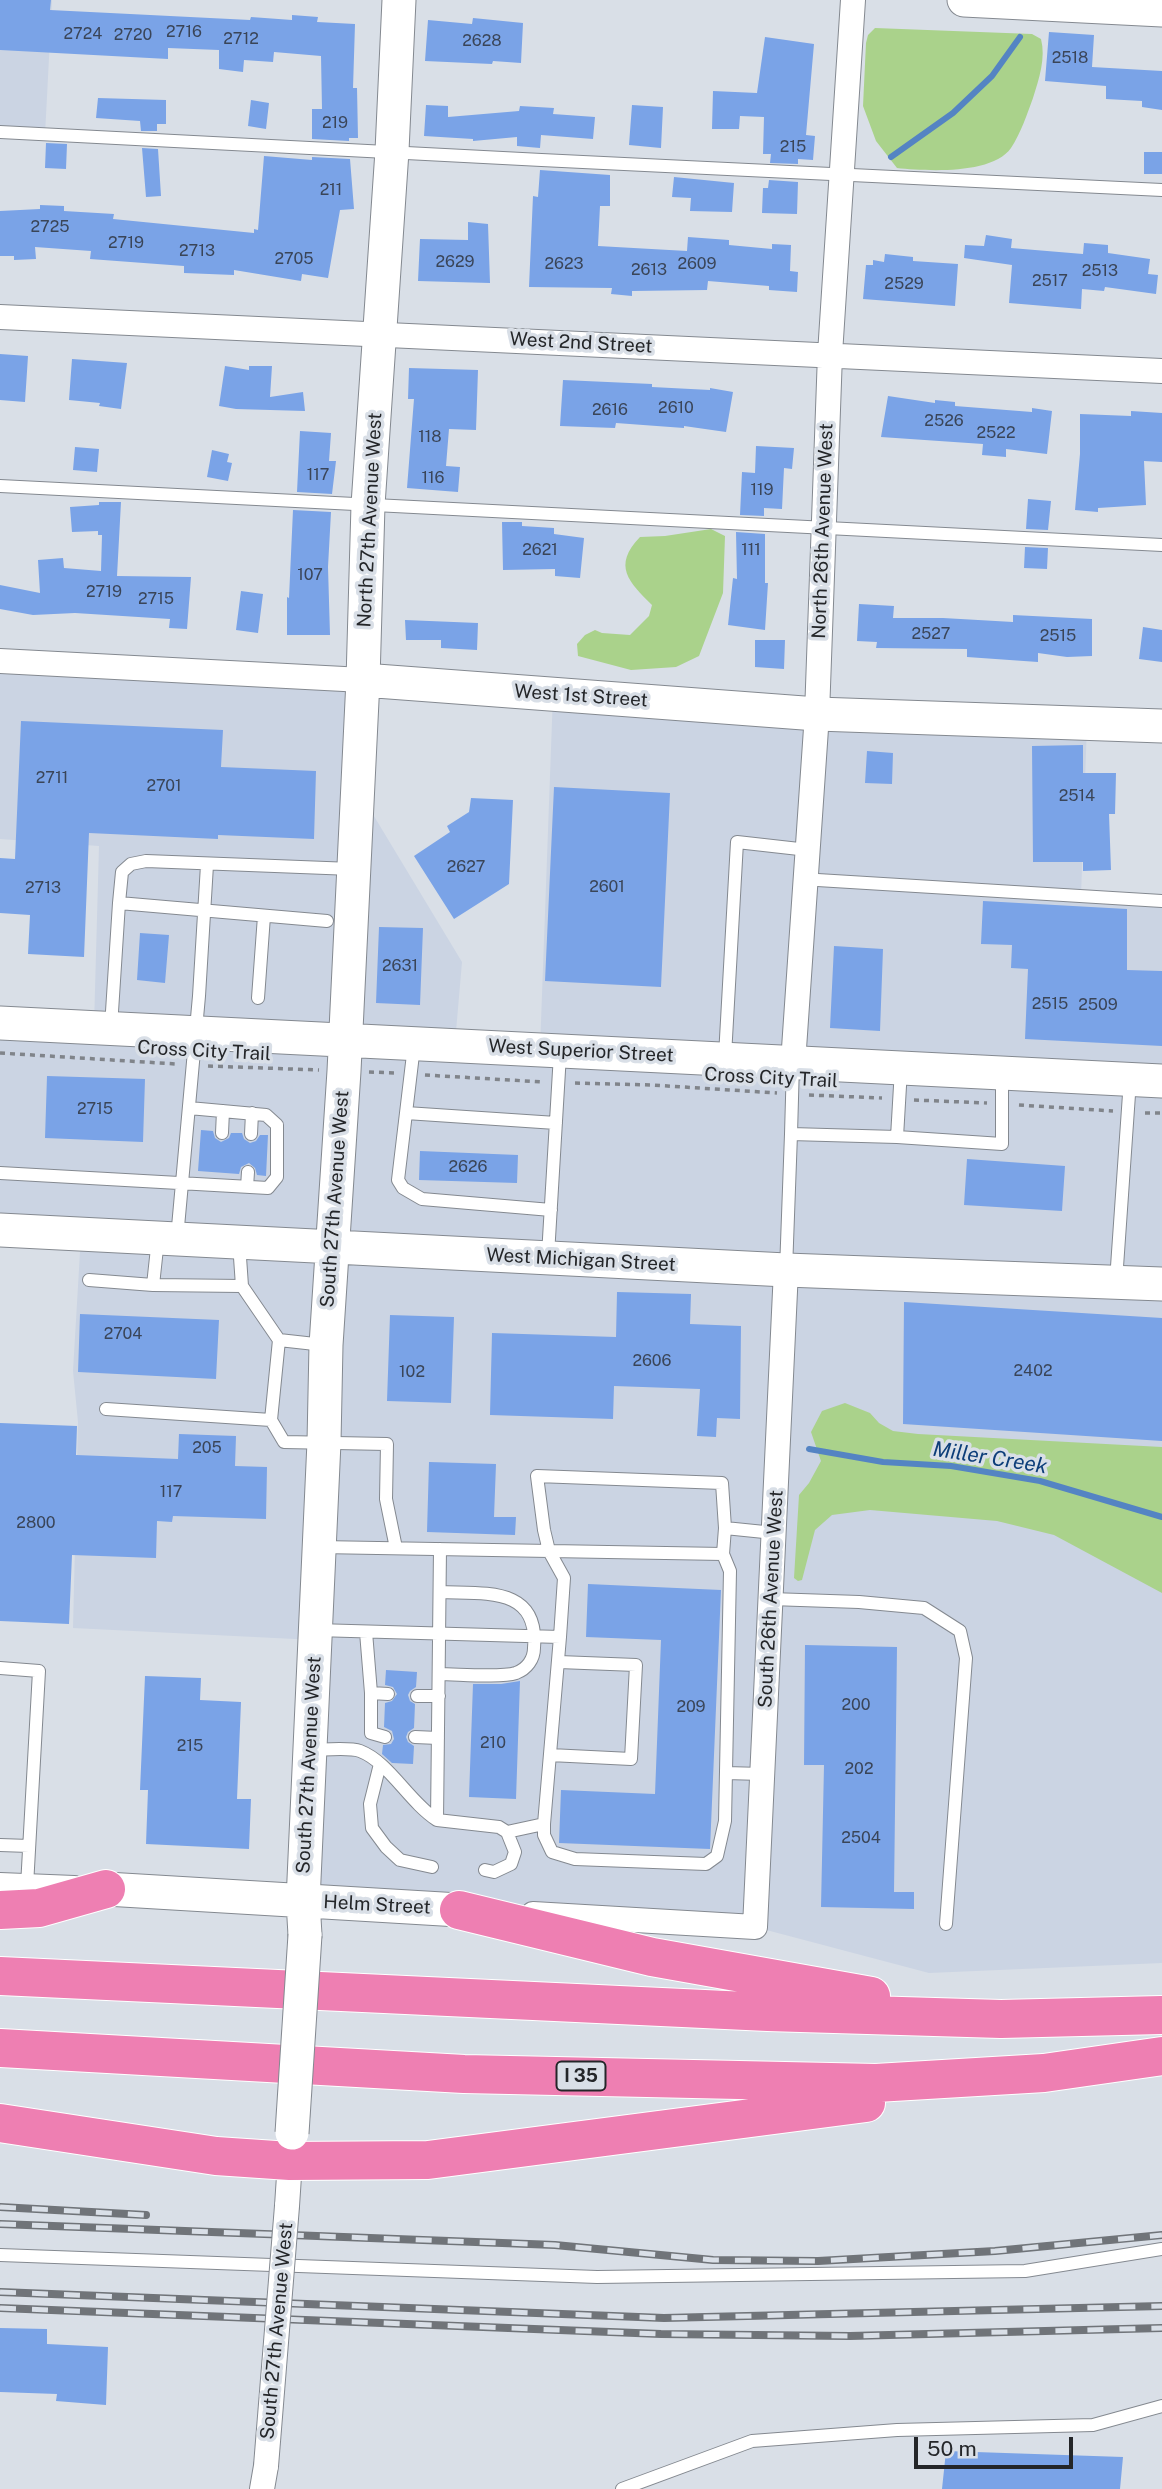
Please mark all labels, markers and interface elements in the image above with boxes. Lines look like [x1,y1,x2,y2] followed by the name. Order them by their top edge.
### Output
[166,22,202,42] house number: 2716
[64,24,102,44] house number: 2724
[114,25,152,45] house number: 2720
[223,29,259,49] house number: 2712
[462,31,502,51] house number: 2628
[1052,48,1088,68] house number: 2518
[322,113,348,133] house number: 219
[780,137,806,157] house number: 215
[320,180,342,200] house number: 211
[30,217,70,237] house number: 2725
[108,233,144,253] house number: 2719
[179,241,215,261] house number: 2713
[275,249,313,269] house number: 2705
[435,252,475,272] house number: 2629
[544,254,584,274] house number: 2623
[677,254,717,274] house number: 2609
[631,260,667,280] house number: 2613
[1082,261,1118,281] house number: 2513
[1032,271,1068,291] house number: 2517
[884,274,924,294] house number: 2529
[509,328,653,358] street label: West 2nd Street
[658,398,694,418] house number: 2610
[592,400,628,420] house number: 2616
[924,411,964,431] house number: 2526
[353,412,387,628] street label: North 27th Avenue West
[808,423,838,639] street label: North 26th Avenue West
[977,423,1015,443] house number: 2522
[418,427,442,447] house number: 118
[307,465,329,485] house number: 117
[422,468,444,488] house number: 116
[750,480,774,500] house number: 119
[522,540,558,560] house number: 2621
[741,540,761,560] house number: 111
[297,565,323,585] house number: 107
[86,582,122,602] house number: 2719
[138,589,174,609] house number: 2715
[912,624,950,644] house number: 2527
[1040,626,1076,646] house number: 2515
[513,680,649,712] street label: West 1st Street
[36,768,68,788] house number: 2711
[146,776,182,796] house number: 2701
[1059,786,1095,806] house number: 2514
[447,857,485,877] house number: 2627
[589,877,625,897] house number: 2601
[25,878,61,898] house number: 2713
[382,956,418,976] house number: 2631
[1032,994,1068,1014] house number: 2515
[1078,995,1118,1015] house number: 2509
[488,1035,674,1067] street label: West Superior Street
[137,1036,271,1066] street label: Cross City Trail
[704,1063,838,1093] street label: Cross City Trail
[316,1090,354,1308] street label: South 27th Avenue West
[77,1099,113,1119] house number: 2715
[449,1157,487,1177] house number: 2626
[486,1244,676,1276] street label: West Michigan Street
[104,1324,142,1344] house number: 2704
[632,1351,672,1371] house number: 2606
[1014,1361,1052,1381] house number: 2402
[399,1362,425,1382] house number: 102
[931,1437,1049,1479] water label: Miller Creek
[192,1438,222,1458] house number: 205
[160,1482,182,1502] house number: 117
[754,1489,788,1709] street label: South 26th Avenue West
[16,1513,56,1533] house number: 2800
[292,1656,326,1874] street label: South 27th Avenue West
[841,1695,871,1715] house number: 200
[676,1697,706,1717] house number: 209
[480,1733,506,1753] house number: 210
[177,1736,203,1756] house number: 215
[845,1759,873,1779] house number: 202
[841,1828,881,1848] house number: 2504
[323,1891,431,1919] street label: Helm Street
[556,2062,606,2090] road number: I 35
[256,2222,298,2440] street label: South 27th Avenue West
[917,2422,1076,2466] scale bar
[927,2436,977,2461] text: 50 m

